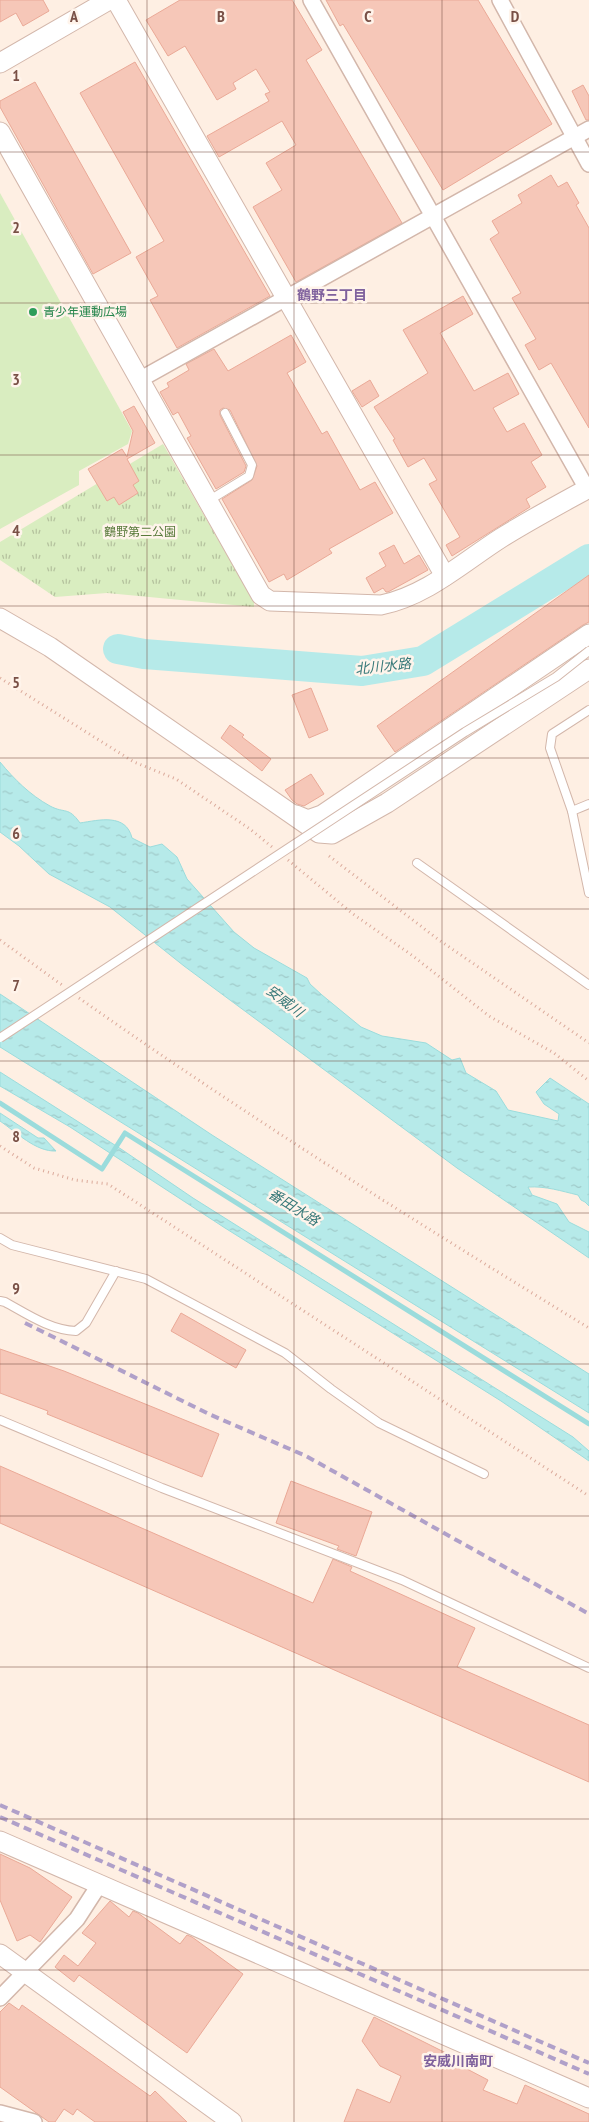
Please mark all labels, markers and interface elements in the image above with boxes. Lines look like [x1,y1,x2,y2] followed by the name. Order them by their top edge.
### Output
[69,6,79,26] text: A
[217,6,225,26] text: B
[364,6,372,26] text: C
[511,6,520,26] text: D
[12,65,20,85] text: 1
[12,217,20,237] text: 2
[297,286,367,304] district label: 鶴野三丁目
[43,304,127,319] place label: 青少年運動広場
[27,306,39,318] marker: 青少年運動広場
[12,369,20,389] text: 3
[12,520,20,540] text: 4
[104,524,176,539] park label: 鶴野第二公園
[354,654,413,678] water label: 北川水路
[12,672,20,692] text: 5
[12,823,20,843] text: 6
[12,975,20,995] text: 7
[263,981,309,1022] water label: 安威川
[12,1126,20,1146] text: 8
[265,1185,323,1230] water label: 番田水路
[12,1278,20,1298] text: 9
[423,2052,493,2070] district label: 安威川南町

